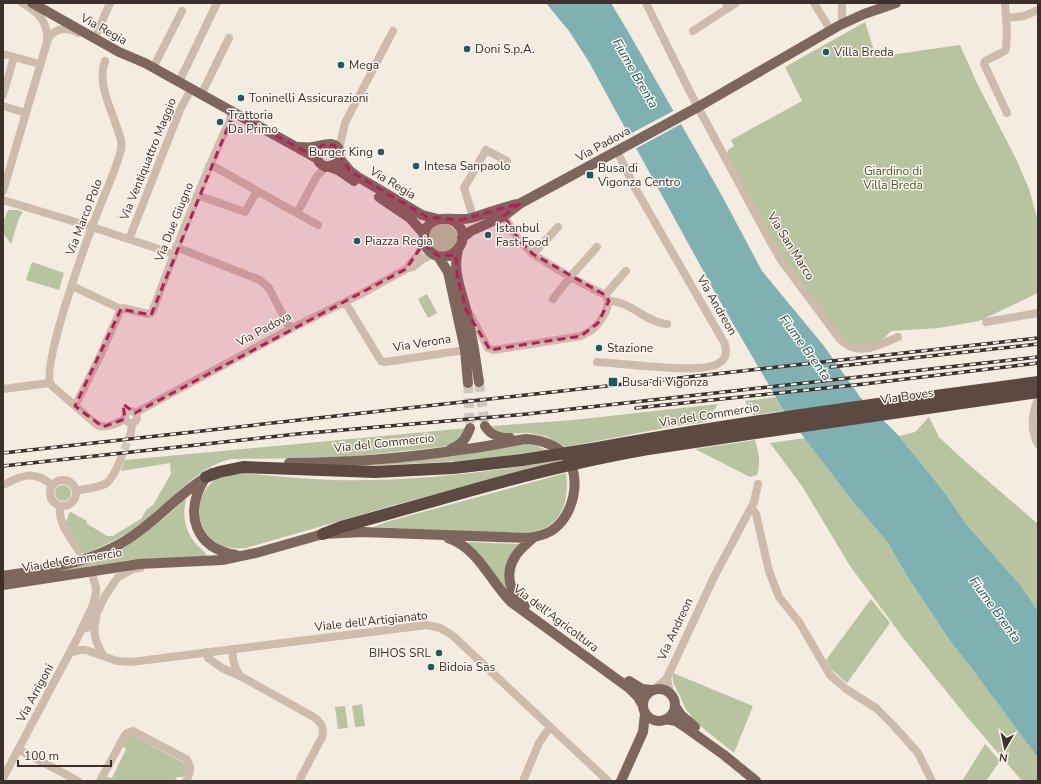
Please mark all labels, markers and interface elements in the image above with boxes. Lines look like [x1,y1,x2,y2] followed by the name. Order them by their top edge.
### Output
[77,9,130,48] street label: Via Regia
[608,35,662,112] water label: Fiume Brenta
[475,41,535,57] place label: Doni S.p.A.
[462,44,472,54] marker: Doni S.p.A.
[833,44,894,60] place label: Villa Breda
[821,47,831,57] marker: Villa Breda
[349,57,379,73] place label: Mega
[336,60,346,70] marker: Mega
[249,90,368,106] place label: Toninelli Assicurazioni
[236,93,246,103] marker: Toninelli Assicurazioni
[116,95,180,224] street label: Via Ventiquattro Maggio
[228,107,278,137] place label: Trattoria Da Primo
[215,117,225,127] marker: Trattoria Da Primo
[572,122,633,166] street label: Via Padova
[309,144,373,160] place label: Burger King
[376,147,386,157] marker: Burger King
[424,158,511,174] place label: Intesa Sanpaolo
[597,160,681,190] place label: Busa di Vigonza Centro
[411,161,421,171] marker: Intesa Sanpaolo
[366,163,419,203] street label: Via Regia
[862,163,923,193] park label: Giardino di Villa Breda
[585,170,595,180] marker: Busa di Vigonza Centro
[62,176,106,258] street label: Via Marco Polo
[150,180,197,265] street label: Via Due Giugno
[763,208,818,283] street label: Via San Marco
[496,220,548,250] place label: Istanbul Fast Food
[483,230,493,240] marker: Istanbul Fast Food
[365,233,433,249] place label: Piazza Regia
[352,236,362,246] marker: Piazza Regia
[693,271,741,338] street label: Via Andreon
[233,308,294,351] street label: Via Padova
[775,311,835,384] water label: Fiume Brenta
[391,331,452,356] street label: Via Verona
[607,340,653,356] place label: Stazione
[594,343,604,353] marker: Stazione
[622,374,708,390] place label: Busa di Vigonza
[607,376,619,388] marker: Busa di Vigonza
[878,384,935,408] street label: Via Boves
[657,399,760,431] street label: Via del Commercio
[332,430,435,456] street label: Via del Commercio
[20,544,123,576] street label: Via del Commercio
[965,573,1025,646] water label: Fiume Brenta
[509,580,602,655] street label: Via dell'Agricoltura
[653,595,696,664] street label: Via Andreon
[313,607,429,635] street label: Viale dell'Artigianato
[369,645,431,661] place label: BIHOS SRL
[434,648,444,658] marker: BIHOS SRL
[439,659,496,675] place label: Bidoia Sas
[12,661,57,726] street label: Via Arrigoni
[426,662,436,672] marker: Bidoia Sas
[985,728,1025,768] north arrow
[18,742,111,768] scale bar
[24,748,59,764] text: 100 m
[998,749,1009,765] text: N

